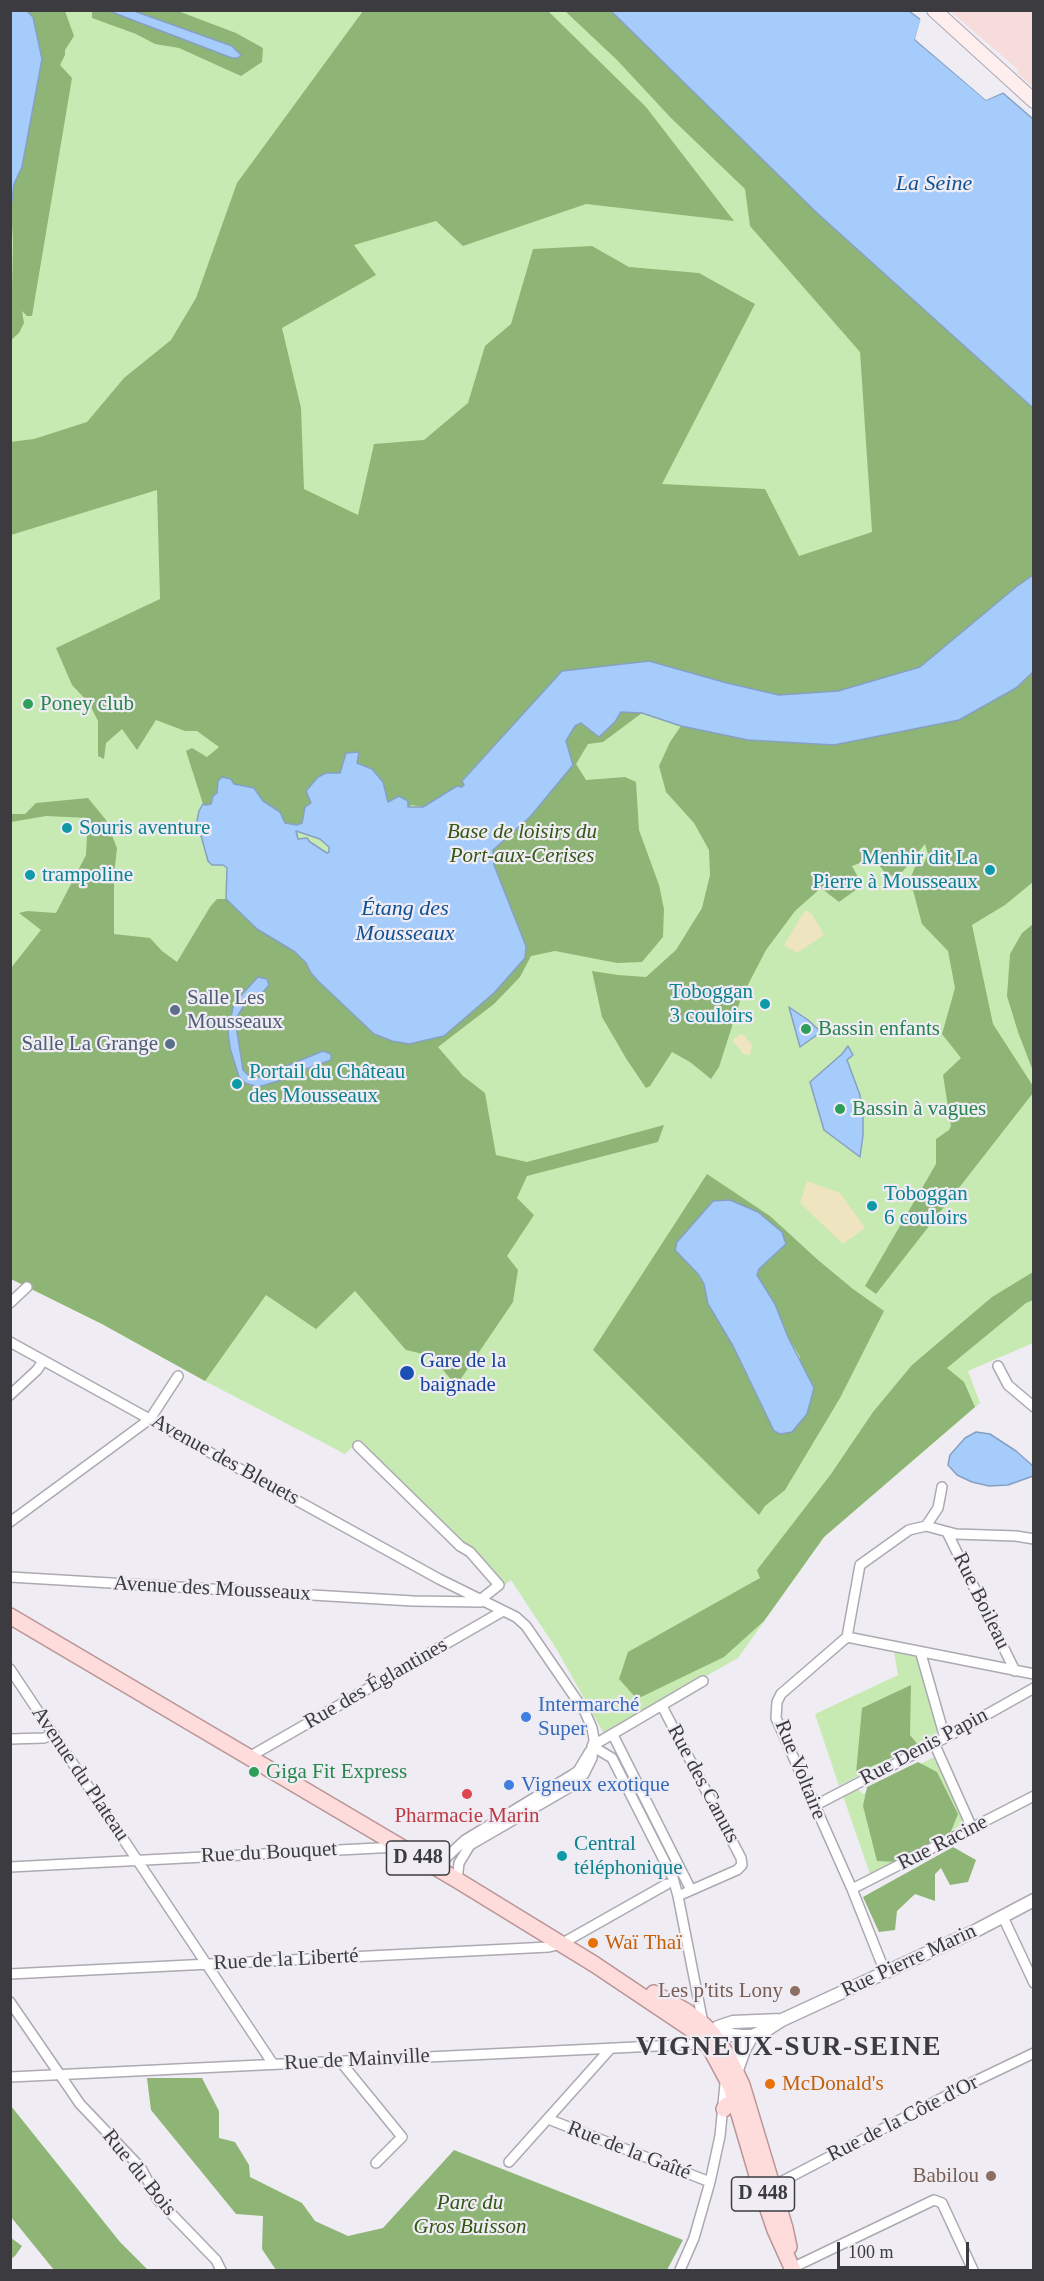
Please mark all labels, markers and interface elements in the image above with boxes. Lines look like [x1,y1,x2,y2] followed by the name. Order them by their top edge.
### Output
[896,171,972,197] water label: La Seine
[40,691,134,717] place label: Poney club
[21,697,35,711] marker: Poney club
[79,815,210,841] place label: Souris aventure
[447,819,597,869] park label: Base de loisirs du Port-aux-Cerises
[60,821,74,835] marker: Souris aventure
[812,845,978,895] place label: Menhir dit La Pierre à Mousseaux
[42,862,133,888] place label: trampoline
[983,863,997,877] marker: Menhir dit La Pierre à Mousseaux
[23,868,37,882] marker: trampoline
[356,896,454,948] water label: Étang des Mousseaux
[669,979,753,1029] place label: Toboggan 3 couloirs
[187,985,283,1035] place label: Salle Les Mousseaux
[758,997,772,1011] marker: Toboggan 3 couloirs
[168,1003,182,1017] marker: Salle Les Mousseaux
[818,1016,940,1042] place label: Bassin enfants
[799,1022,813,1036] marker: Bassin enfants
[22,1031,158,1057] place label: Salle La Grange
[163,1037,177,1051] marker: Salle La Grange
[249,1059,405,1109] place label: Portail du Château des Mousseaux
[230,1077,244,1091] marker: Portail du Château des Mousseaux
[852,1096,986,1122] place label: Bassin à vagues
[833,1102,847,1116] marker: Bassin à vagues
[884,1181,968,1231] place label: Toboggan 6 couloirs
[865,1199,879,1213] marker: Toboggan 6 couloirs
[420,1348,506,1398] place label: Gare de la baignade
[398,1364,416,1382] marker: Gare de la baignade
[147,1409,303,1511] street label: Avenue des Bleuets
[947,1549,1015,1653] street label: Rue Boileau
[113,1571,311,1607] street label: Avenue des Mousseaux
[300,1633,452,1735] street label: Rue des Églantines
[538,1692,639,1742] place label: Intermarché Super
[26,1702,134,1846] street label: Avenue du Plateau
[856,1703,992,1791] street label: Rue Denis Papin
[519,1710,533,1724] marker: Intermarché Super
[769,1717,831,1823] street label: Rue Voltaire
[661,1720,745,1848] street label: Rue des Canuts
[266,1759,407,1785] place label: Giga Fit Express
[247,1765,261,1779] marker: Giga Fit Express
[521,1772,670,1798] place label: Vigneux exotique
[502,1778,516,1792] marker: Vigneux exotique
[460,1787,474,1801] marker: Pharmacie Marin
[394,1803,540,1829] place label: Pharmacie Marin
[894,1810,992,1876] street label: Rue Racine
[574,1831,682,1881] place label: Central téléphonique
[200,1837,338,1869] street label: Rue du Bouquet
[386,1841,450,1875] road number: D 448
[555,1849,569,1863] marker: Central téléphonique
[838,1919,980,2003] street label: Rue Pierre Marin
[605,1930,682,1956] place label: Waï Thaï
[586,1936,600,1950] marker: Waï Thaï
[213,1944,359,1976] street label: Rue de la Liberté
[658,1978,783,2004] place label: Les p'tits Lony
[788,1984,802,1998] marker: Les p'tits Lony
[636,2032,942,2064] district label: VIGNEUX-SUR-SEINE
[284,2044,430,2076] street label: Rue de Mainville
[823,2070,983,2168] street label: Rue de la Côte d'Or
[782,2071,884,2097] place label: McDonald's
[763,2077,777,2091] marker: McDonald's
[564,2116,694,2186] street label: Rue de la Gaîté
[97,2125,181,2221] street label: Rue du Bois
[913,2163,979,2189] place label: Babilou
[984,2169,998,2183] marker: Babilou
[732,2177,795,2211] road number: D 448
[414,2190,526,2240] park label: Parc du Gros Buisson
[840,2230,972,2268] scale bar
[848,2242,894,2262] text: 100 m

